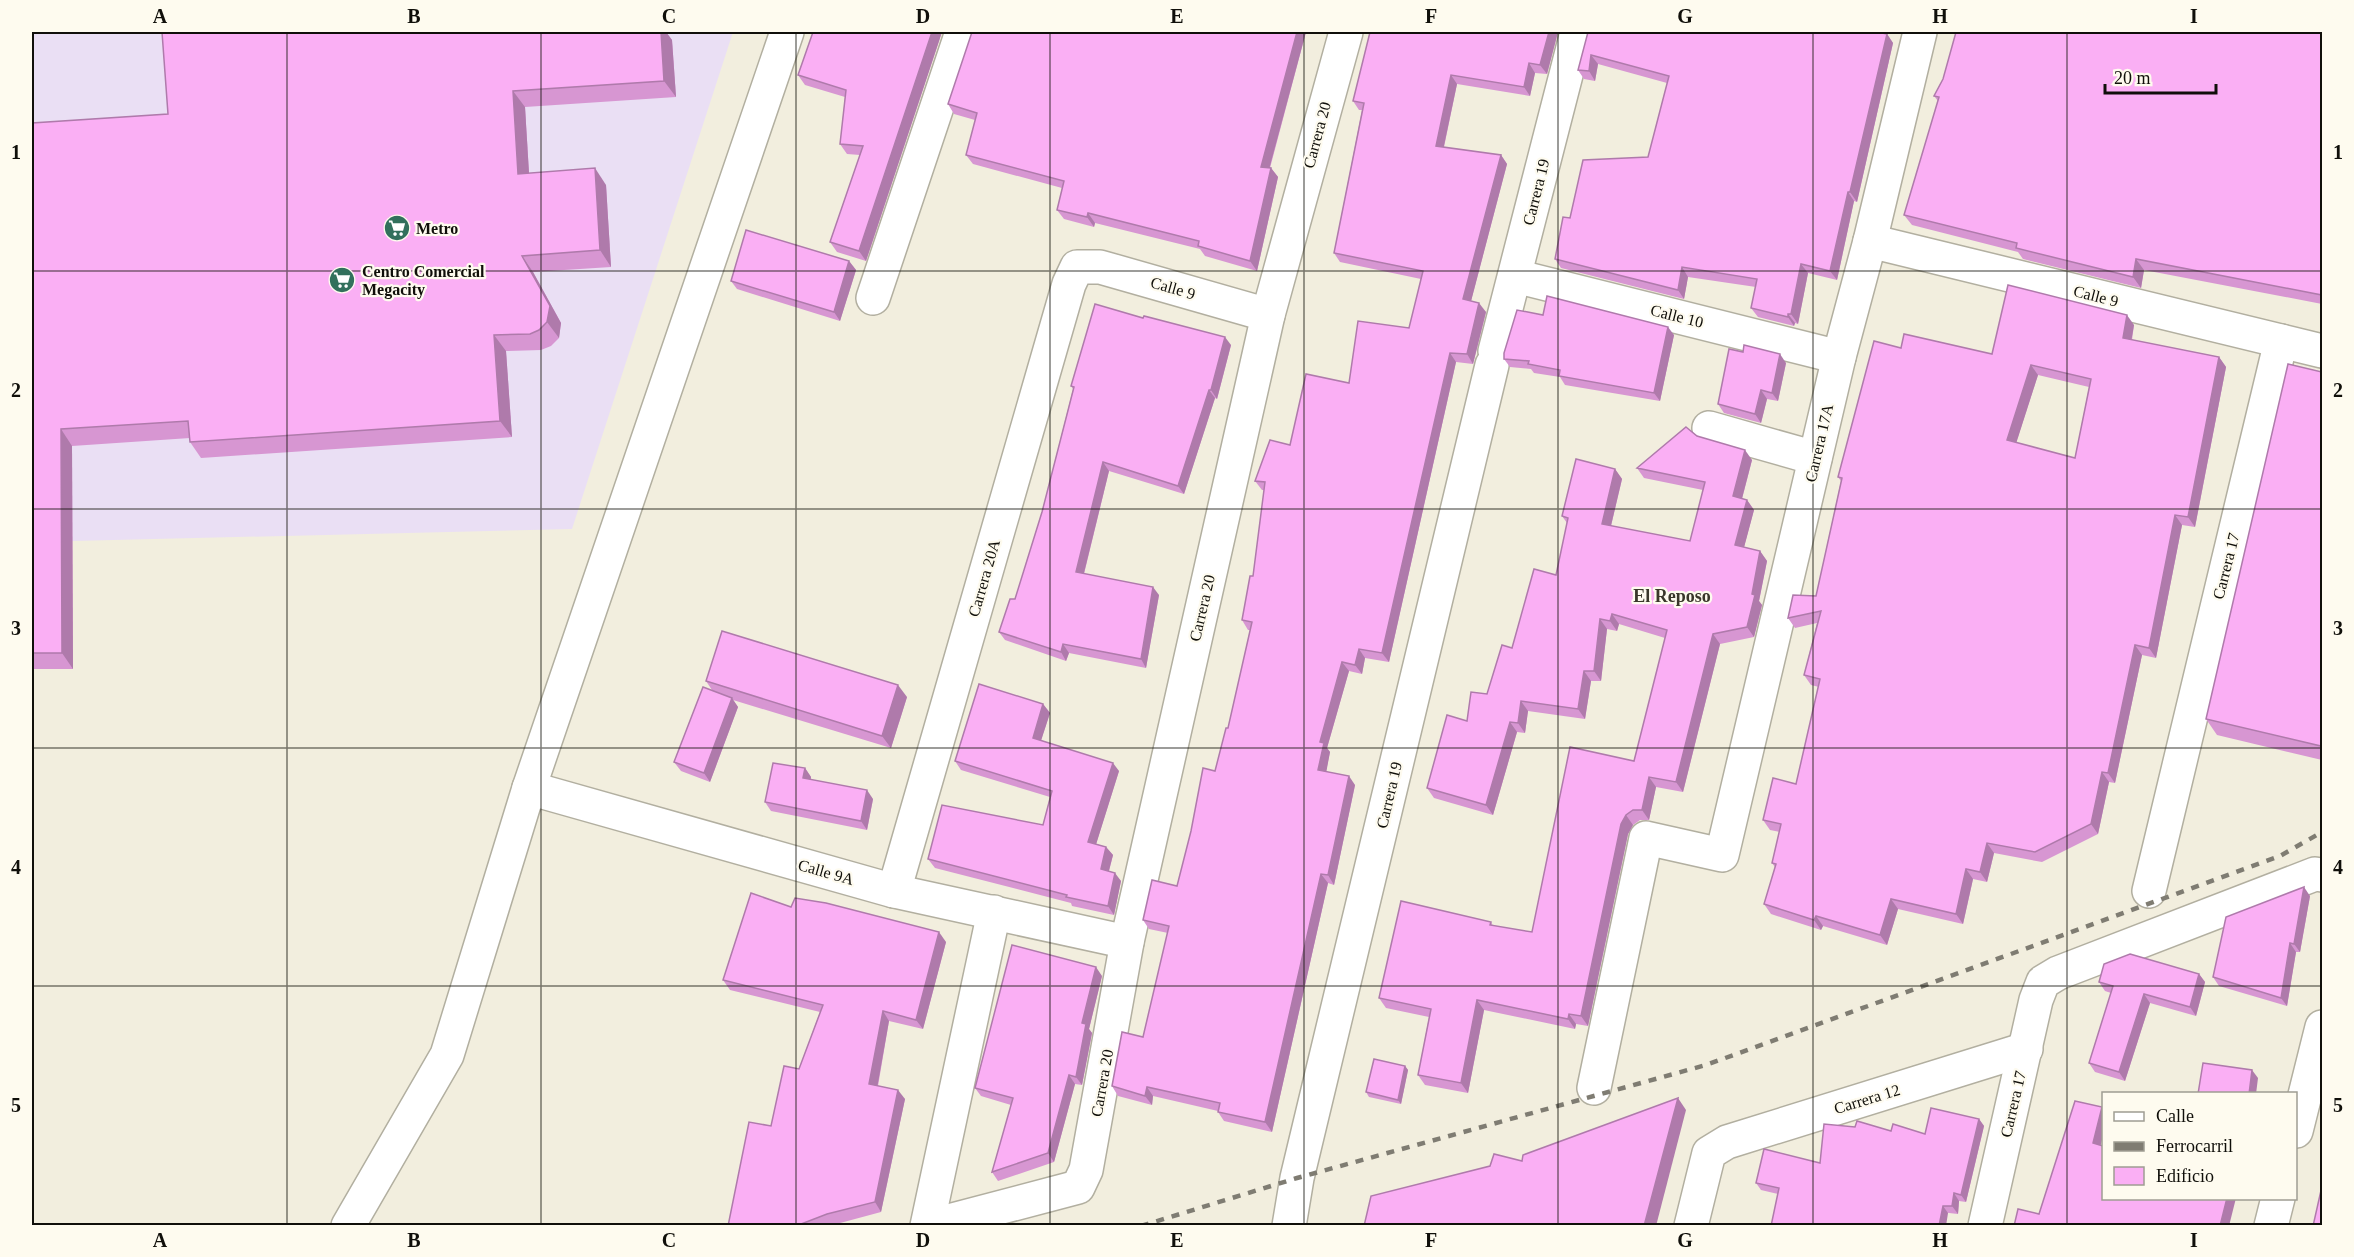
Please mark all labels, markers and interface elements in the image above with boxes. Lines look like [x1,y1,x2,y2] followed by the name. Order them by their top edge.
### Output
[153,5,168,27] text: A
[407,5,421,27] text: B
[662,5,676,27] text: C
[916,5,930,27] text: D
[1170,5,1184,27] text: E
[1425,5,1437,27] text: F
[1677,5,1693,27] text: G
[1932,5,1948,27] text: H
[2190,5,2198,27] text: I
[2105,57,2216,95] scale bar
[2114,68,2151,88] text: 20 m
[1300,100,1334,170] street label: Carrera 20
[11,141,21,163] text: 1
[2333,141,2343,163] text: 1
[1520,157,1552,227] street label: Carrera 19
[382,213,412,243] supermarket icon: Metro
[416,220,458,237] place label: Metro
[362,263,485,299] place label: Centro Comercial Megacity
[327,265,357,295] supermarket icon: Centro Comercial Megacity
[1149,274,1197,302] street label: Calle 9
[2072,282,2120,310] street label: Calle 9
[1649,301,1705,331] street label: Calle 10
[11,379,21,401] text: 2
[2333,379,2343,401] text: 2
[1802,402,1836,484] street label: Carrera 17A
[2210,531,2242,601] street label: Carrera 17
[965,537,1003,619] street label: Carrera 20A
[1186,573,1218,643] street label: Carrera 20
[1633,586,1711,606] district label: El Reposo
[11,617,21,639] text: 3
[2333,617,2343,639] text: 3
[1373,760,1405,830] street label: Carrera 19
[11,856,21,878] text: 4
[796,856,856,888] street label: Calle 9A
[2333,856,2343,878] text: 4
[1088,1048,1116,1118] street label: Carrera 20
[1997,1069,2029,1139] street label: Carrera 17
[1832,1081,1902,1117] street label: Carrera 12
[2102,1092,2297,1200] legend
[11,1094,21,1116] text: 5
[2333,1094,2343,1116] text: 5
[2156,1106,2194,1126] text: Calle
[2156,1136,2233,1156] text: Ferrocarril
[2156,1166,2214,1186] text: Edificio
[153,1229,168,1251] text: A
[407,1229,421,1251] text: B
[662,1229,676,1251] text: C
[916,1229,930,1251] text: D
[1170,1229,1184,1251] text: E
[1425,1229,1437,1251] text: F
[1677,1229,1693,1251] text: G
[1932,1229,1948,1251] text: H
[2190,1229,2198,1251] text: I

